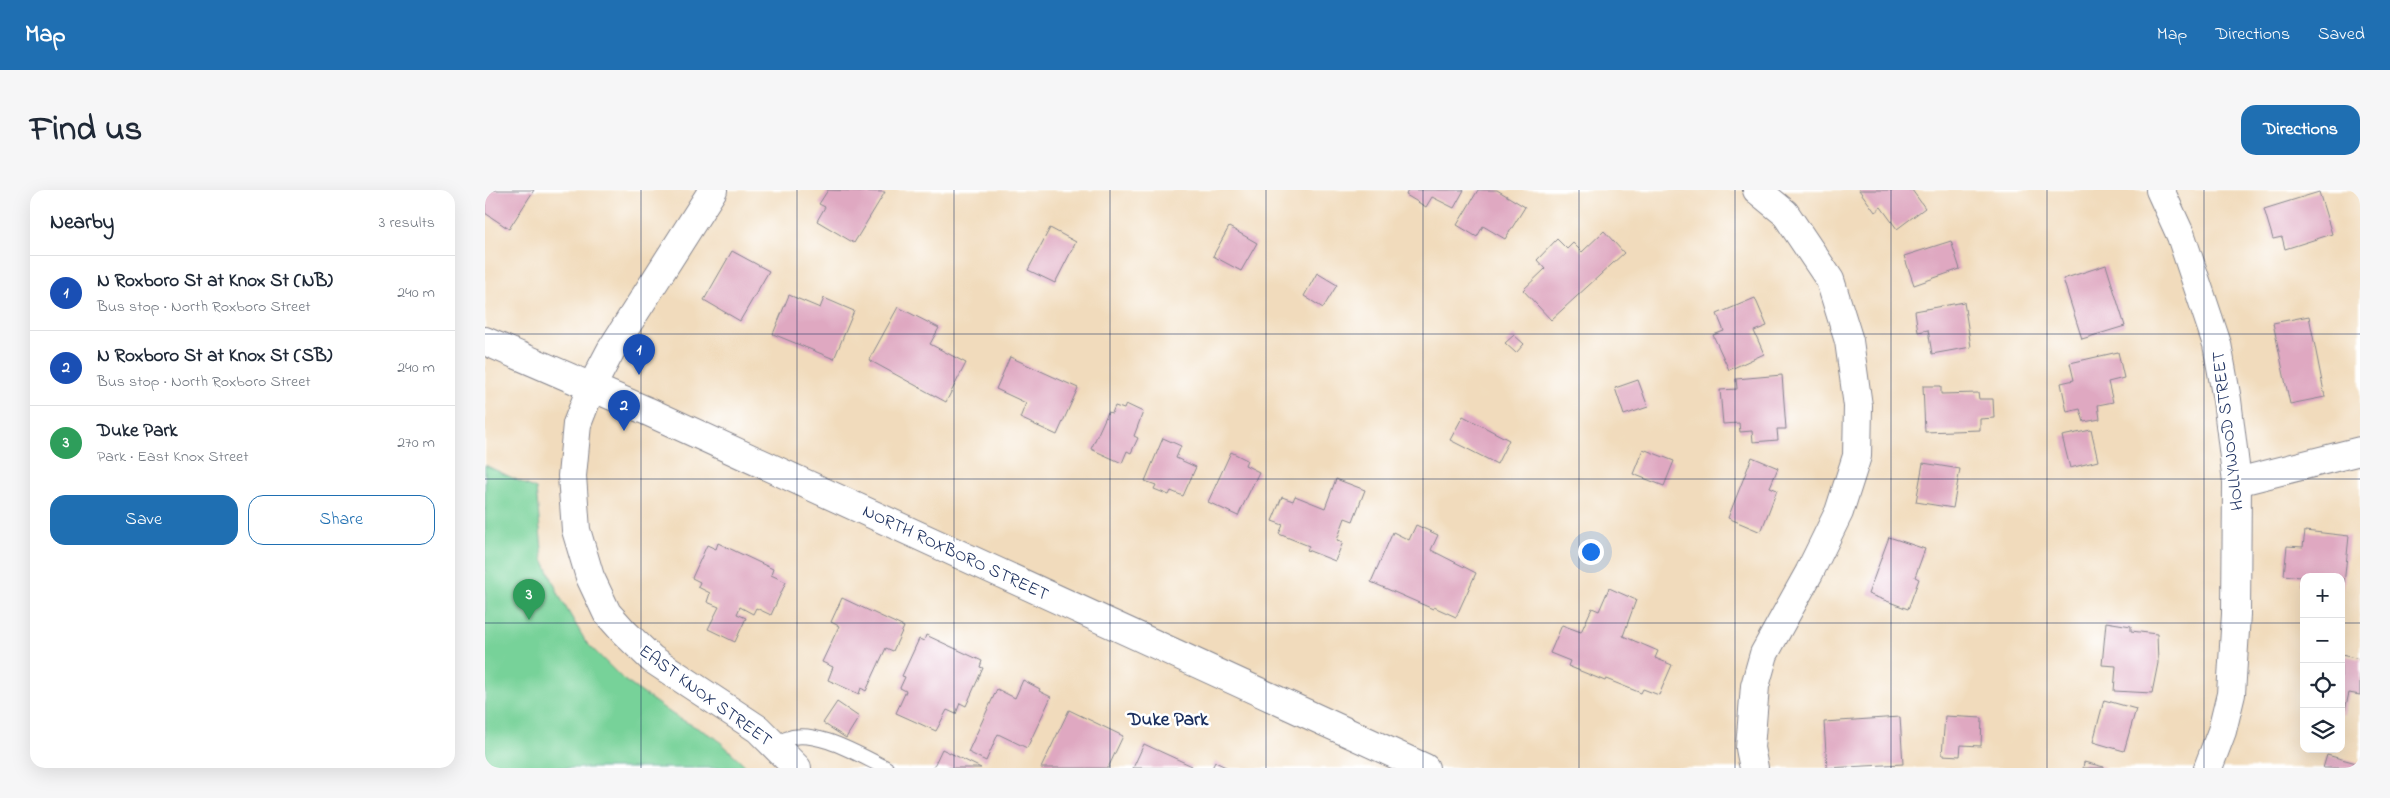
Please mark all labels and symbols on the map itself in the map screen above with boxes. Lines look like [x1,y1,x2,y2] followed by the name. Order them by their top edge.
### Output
[623,334,655,375] pin: 1
[2206,349,2252,512] street label: HOLLYWOOD STREET
[608,390,640,431] pin: 2
[858,499,1053,608] street label: NORTH ROXBORO STREET
[1578,539,1604,565] your location
[513,579,545,620] pin: 3
[633,639,777,754] street label: EAST KNOX STREET
[1127,707,1209,734] district label: Duke Park

